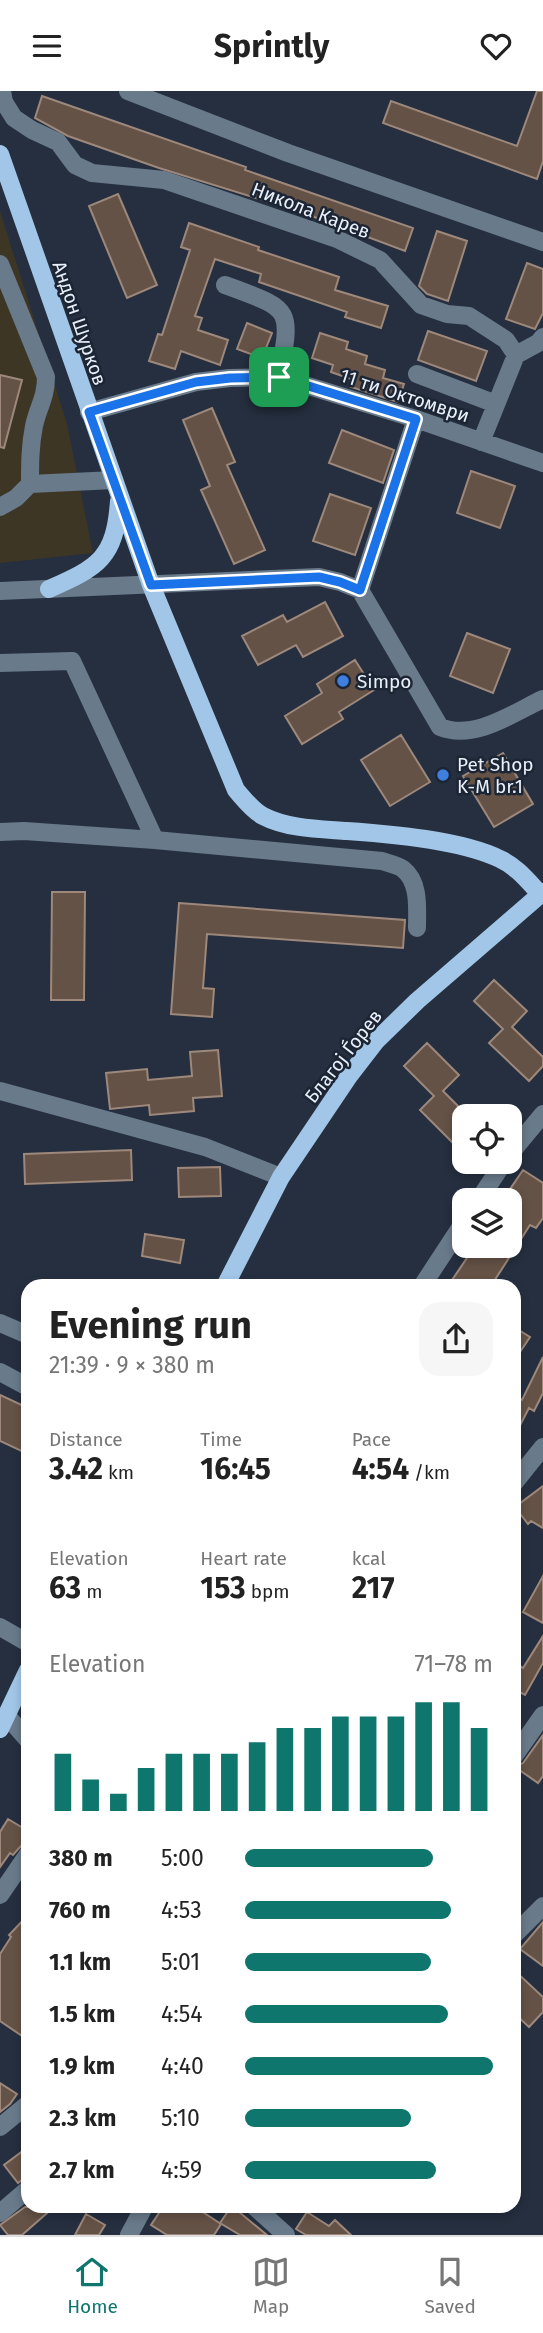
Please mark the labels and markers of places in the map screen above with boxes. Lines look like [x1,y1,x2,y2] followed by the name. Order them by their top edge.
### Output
[249,347,309,407] pin
[357,670,411,693] place label: Simpo
[335,673,351,689] marker: Simpo
[457,753,534,798] place label: Pet Shop K-M br.1
[435,767,451,783] marker: Pet Shop K-M br.1

